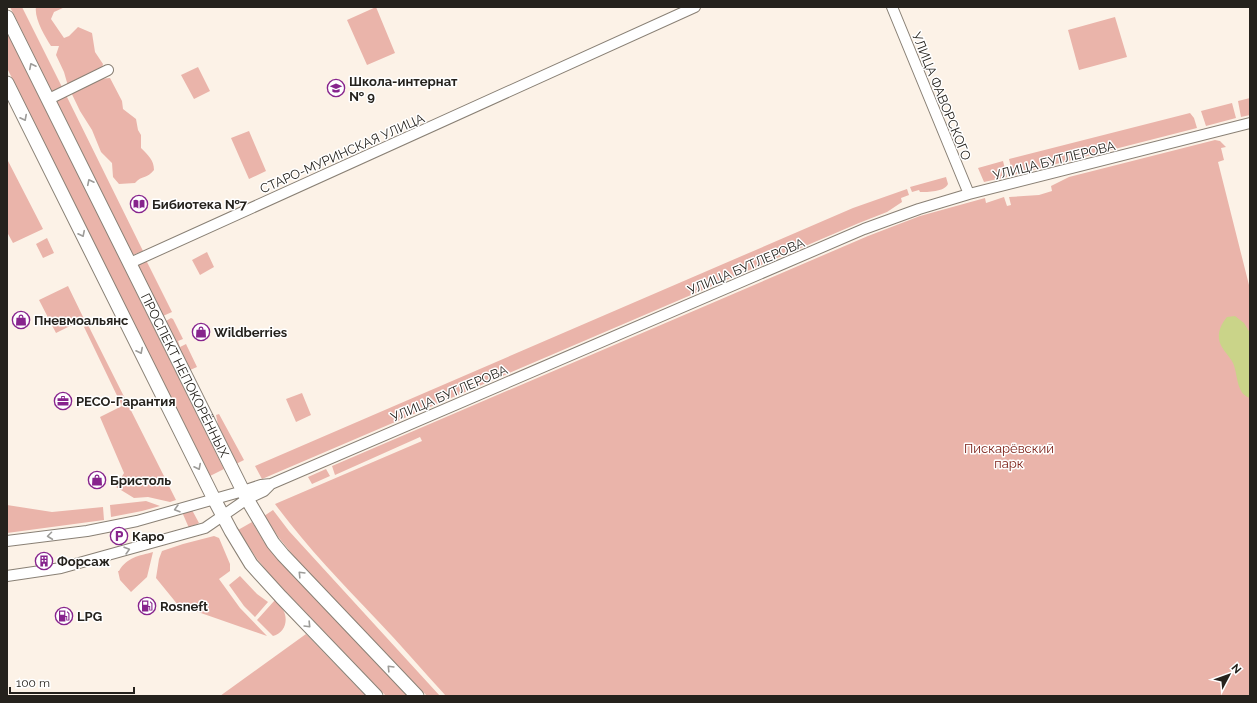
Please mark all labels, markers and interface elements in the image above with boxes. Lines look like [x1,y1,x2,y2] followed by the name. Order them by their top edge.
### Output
[909,30,974,163] street label: УЛИЦА ФАВОРСКОГО
[29,63,37,70] one-way arrow
[349,74,458,104] place label: Школа-интернат № 9
[326,78,346,98] school or university icon: Школа-интернат № 9
[258,110,427,197] street label: СТАРО-МУРИНСКАЯ УЛИЦА
[20,114,27,121] one-way arrow
[991,138,1117,183] street label: УЛИЦА БУТЛЕРОВА
[87,179,95,187] one-way arrow
[129,194,149,214] library icon: Бибиотека №7
[152,197,248,212] place label: Бибиотека №7
[77,230,85,238] one-way arrow
[686,235,807,298] street label: УЛИЦА БУТЛЕРОВА
[138,291,232,460] street label: ПРОСПЕКТ НЕПОКОРЁННЫХ
[11,310,31,330] shop icon: Пневмоальянс
[34,313,129,328] place label: Пневмоальянс
[191,322,211,342] shop icon: Wildberries
[214,325,288,340] place label: Wildberries
[135,347,143,354] one-way arrow
[389,362,510,425] street label: УЛИЦА БУТЛЕРОВА
[53,391,73,411] office icon: РЕСО-Гарантия
[76,394,176,409] place label: РЕСО-Гарантия
[964,441,1054,471] park label: Пискарёвский парк
[194,463,201,470] one-way arrow
[87,470,107,490] shop icon: Бристоль
[110,473,171,488] place label: Бристоль
[174,505,180,513] one-way arrow
[109,526,129,546] parking icon: Каро
[132,529,165,544] place label: Каро
[47,531,53,540] one-way arrow
[123,546,130,555] one-way arrow
[34,551,54,571] building icon: Форсаж
[57,554,110,569] place label: Форсаж
[298,571,305,579] one-way arrow
[137,596,157,616] fuel station icon: Rosneft
[160,599,208,614] place label: Rosneft
[54,606,74,626] fuel station icon: LPG
[77,609,102,624] place label: LPG
[303,620,311,628] one-way arrow
[1209,655,1249,695] north arrow
[1229,661,1244,676] text: N
[388,665,395,673] one-way arrow
[10,669,134,695] scale bar
[16,676,50,690] text: 100 m

